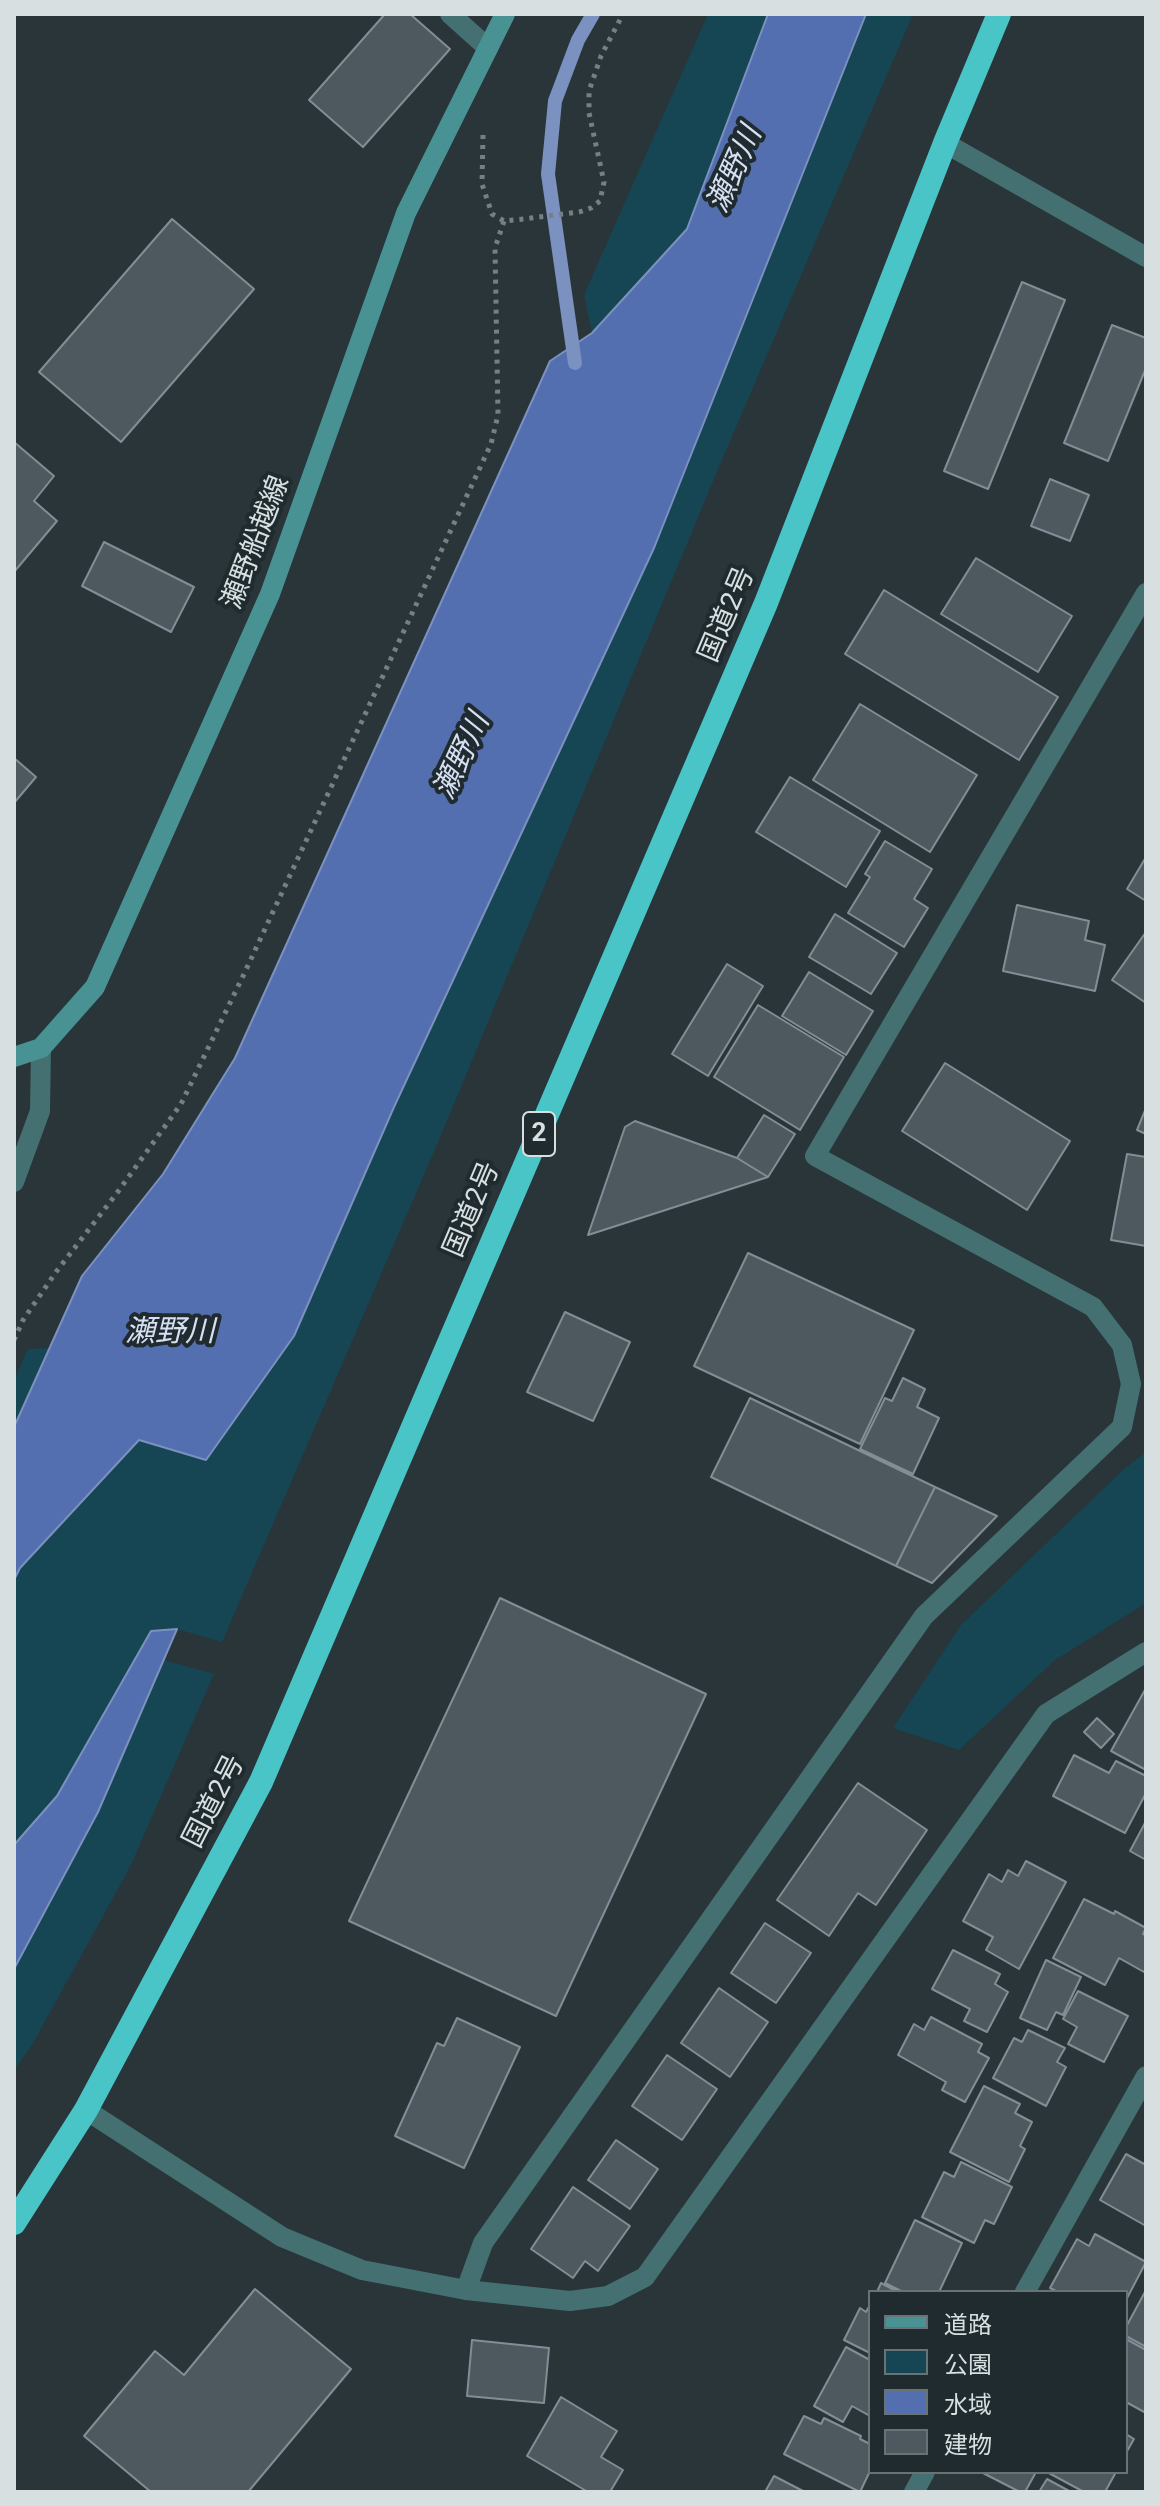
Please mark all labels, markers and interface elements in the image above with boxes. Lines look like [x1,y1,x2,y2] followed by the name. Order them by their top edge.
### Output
[701,122,771,218] water label: 瀬野川
[216,472,298,614] street label: 瀬野船越線
[693,563,763,667] street label: 国道2号
[428,709,498,805] water label: 瀬野川
[523,1112,555,1156] road number: 2
[438,1158,508,1262] street label: 国道2号
[125,1315,215,1351] water label: 瀬野川
[177,1750,253,1854] street label: 国道2号
[868,2290,1128,2474] legend
[944,2311,992,2339] text: 道路
[944,2351,992,2379] text: 公園
[944,2391,992,2419] text: 水域
[944,2431,992,2459] text: 建物

